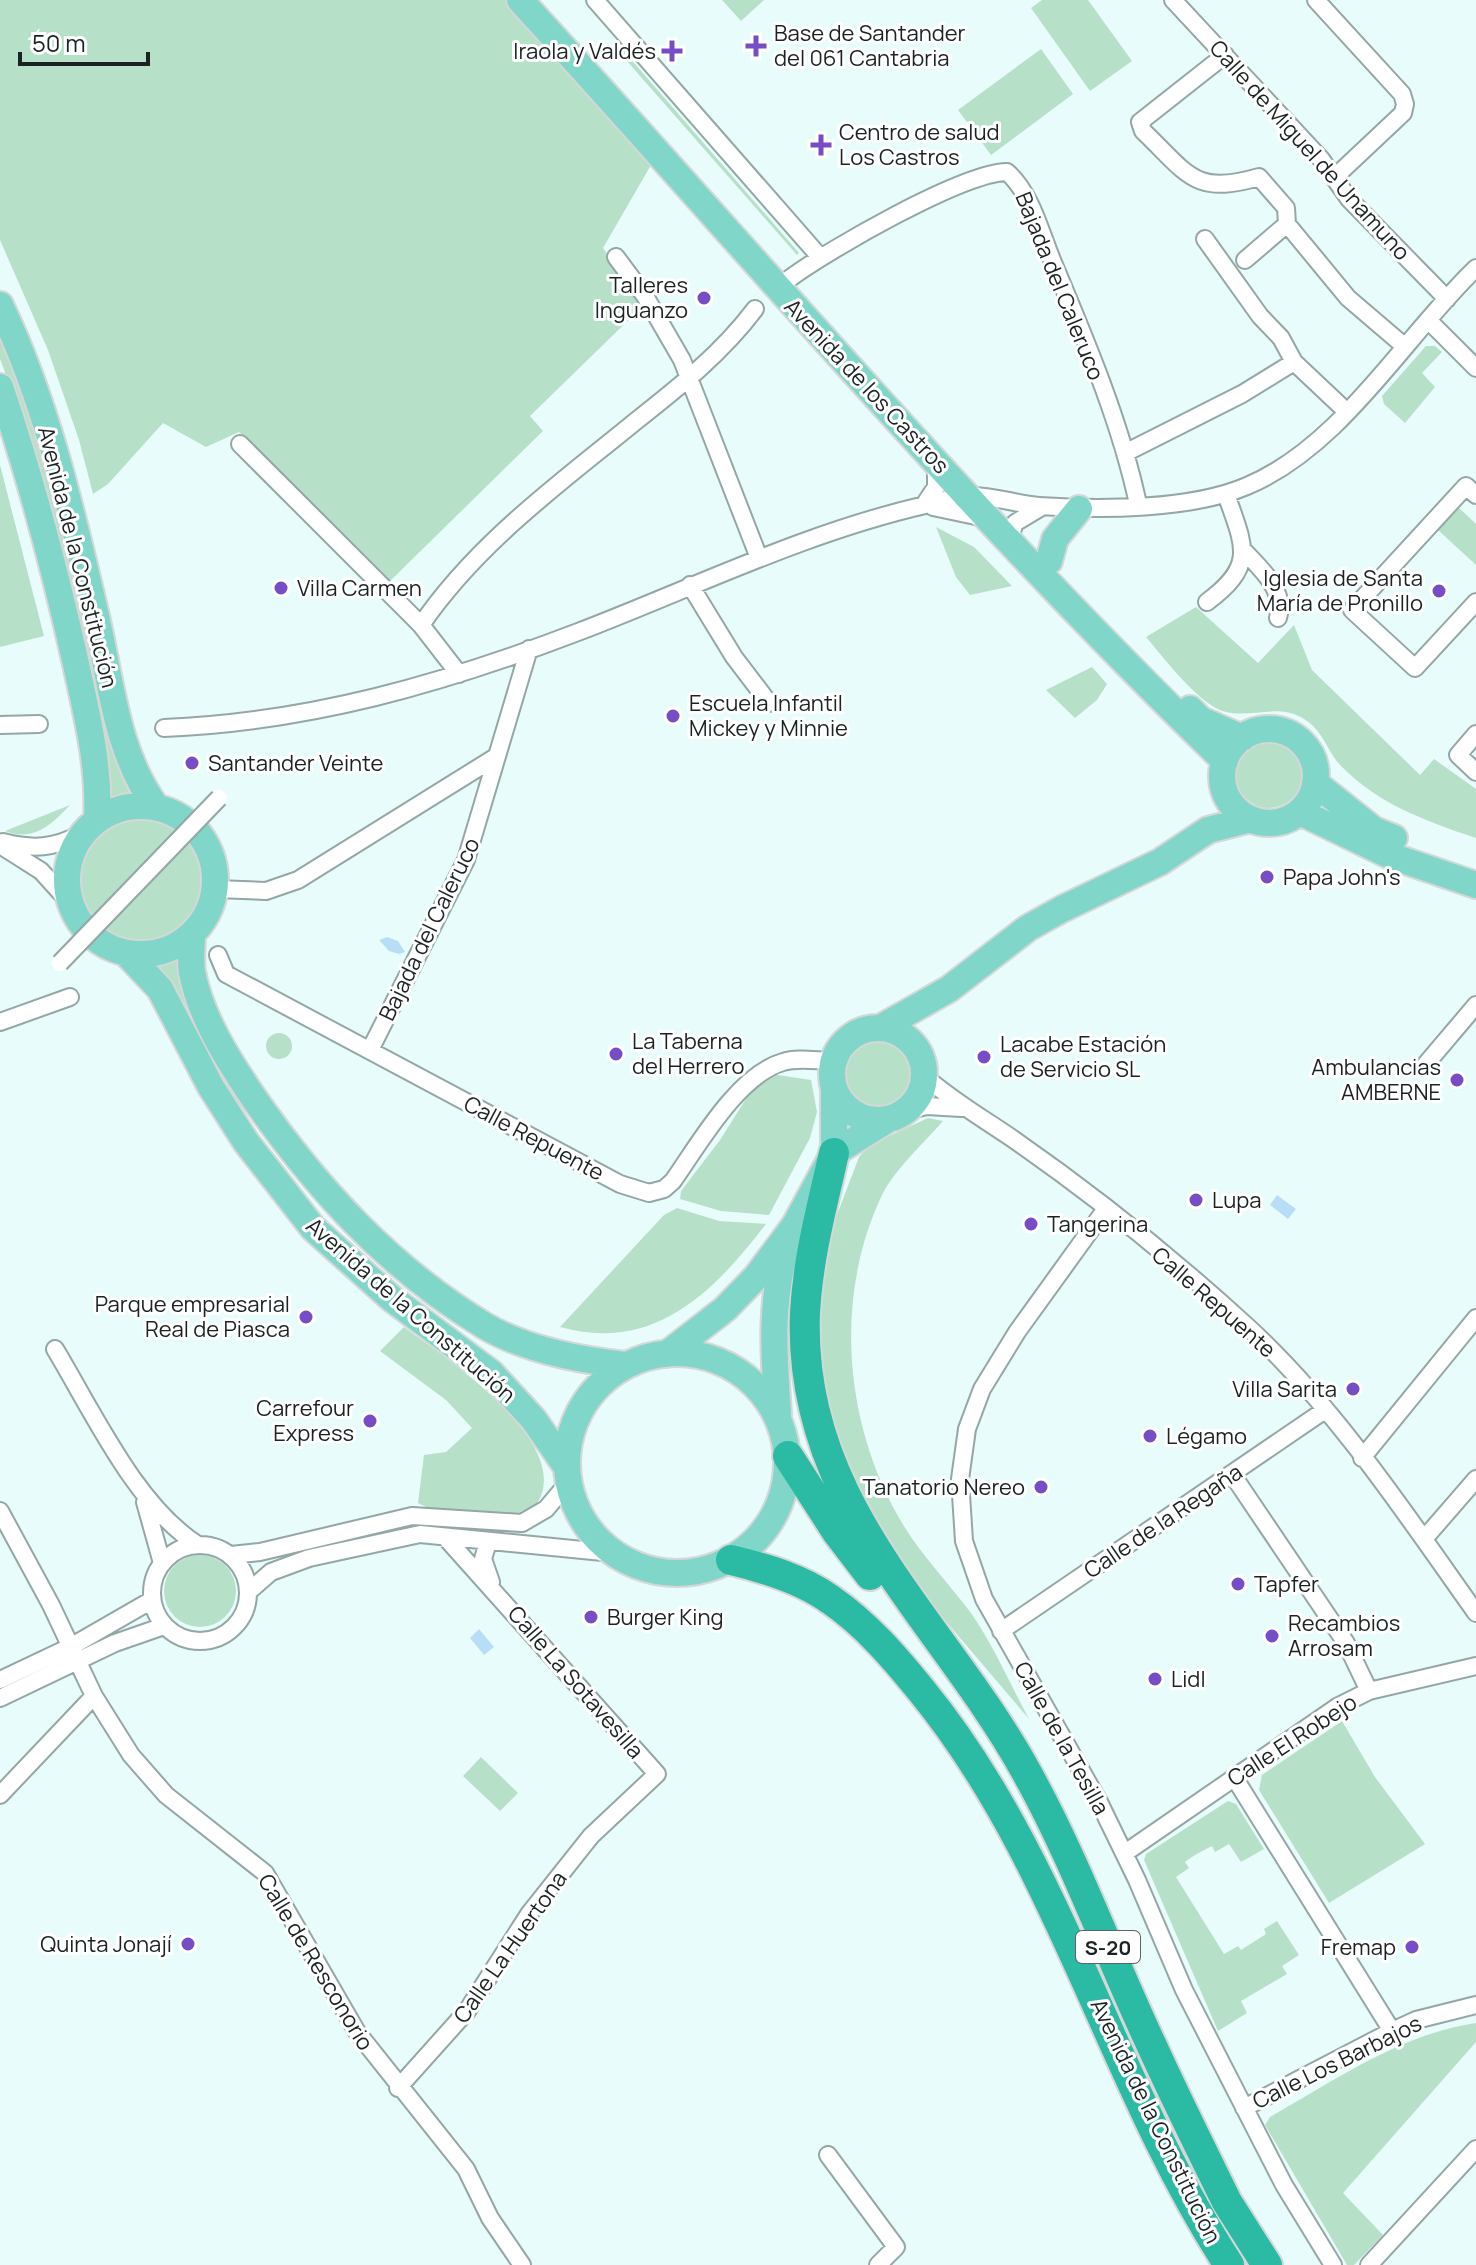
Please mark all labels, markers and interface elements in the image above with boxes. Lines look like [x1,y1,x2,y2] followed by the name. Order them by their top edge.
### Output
[20,16,148,66] scale bar
[774,18,966,73] place label: Base de Santander del 061 Cantabria
[32,26,86,59] text: 50 m
[1203,33,1417,267] street label: Calle de Miguel de Unamuno
[745,35,767,57] marker: Base de Santander del 061 Cantabria
[513,36,656,66] place label: Iraola y Valdés
[663,42,681,60] marker: Iraola y Valdés
[839,117,1000,172] place label: Centro de salud Los Castros
[810,134,832,156] marker: Centro de salud Los Castros
[1009,188,1111,384] street label: Bajada del Caleruco
[595,270,688,325] place label: Talleres Inguanzo
[695,289,713,307] marker: Talleres Inguanzo
[778,292,956,480] street label: Avenida de los Castros
[31,423,125,691] street label: Avenida de la Constitución
[1257,563,1423,618] place label: Iglesia de Santa María de Pronillo
[297,573,422,603] place label: Villa Carmen
[272,579,290,597] marker: Villa Carmen
[1430,582,1448,600] marker: Iglesia de Santa María de Pronillo
[689,688,848,743] place label: Escuela Infantil Mickey y Minnie
[664,707,682,725] marker: Escuela Infantil Mickey y Minnie
[208,748,383,778] place label: Santander Veinte
[183,754,201,772] marker: Santander Veinte
[372,832,486,1026] street label: Bajada del Caleruco
[1283,862,1401,892] place label: Papa John's
[1258,868,1276,886] marker: Papa John's
[632,1026,745,1081] place label: La Taberna del Herrero
[1000,1029,1166,1084] place label: Lacabe Estación de Servicio SL
[607,1045,625,1063] marker: La Taberna del Herrero
[975,1048,993,1066] marker: Lacabe Estación de Servicio SL
[1311,1052,1441,1107] place label: Ambulancias AMBERNE
[1448,1071,1466,1089] marker: Ambulancias AMBERNE
[459,1088,610,1188] street label: Calle Repuente
[1212,1185,1262,1215] place label: Lupa
[1187,1191,1205,1209] marker: Lupa
[1047,1209,1148,1239] place label: Tangerina
[300,1211,522,1409] street label: Avenida de la Constitución
[1022,1215,1040,1233] marker: Tangerina
[1146,1240,1282,1364] street label: Calle Repuente
[95,1289,290,1344] place label: Parque empresarial Real de Piasca
[297,1308,315,1326] marker: Parque empresarial Real de Piasca
[1232,1374,1337,1404] place label: Villa Sarita
[1344,1380,1362,1398] marker: Villa Sarita
[256,1393,354,1448] place label: Carrefour Express
[361,1412,379,1430] marker: Carrefour Express
[1166,1421,1247,1451] place label: Légamo
[1141,1427,1159,1445] marker: Légamo
[1078,1457,1248,1585] street label: Calle de la Regaña
[863,1472,1025,1502] place label: Tanatorio Nereo
[1032,1478,1050,1496] marker: Tanatorio Nereo
[1254,1569,1319,1599] place label: Tapfer
[1229,1575,1247,1593] marker: Tapfer
[501,1599,651,1765] street label: Calle La Sotavesilla
[607,1602,724,1632] place label: Burger King
[582,1608,600,1626] marker: Burger King
[1288,1608,1400,1663] place label: Recambios Arrosam
[1263,1627,1281,1645] marker: Recambios Arrosam
[1007,1656,1117,1820] street label: Calle de la Tesilla
[1171,1664,1206,1694] place label: Lidl
[1146,1670,1164,1688] marker: Lidl
[1221,1687,1363,1793] street label: Calle El Robejo
[446,1865,574,2029] street label: Calle La Huertona
[251,1868,381,2056] street label: Calle de Resconorio
[40,1929,172,1959] place label: Quinta Jonají
[1076,1931,1140,1963] road number: S-20
[1321,1932,1396,1962] place label: Fremap
[179,1935,197,1953] marker: Quinta Jonají
[1403,1938,1421,1956] marker: Fremap
[1084,1994,1228,2248] street label: Avenida de la Constitución
[1248,2008,1426,2116] street label: Calle Los Barbajos

